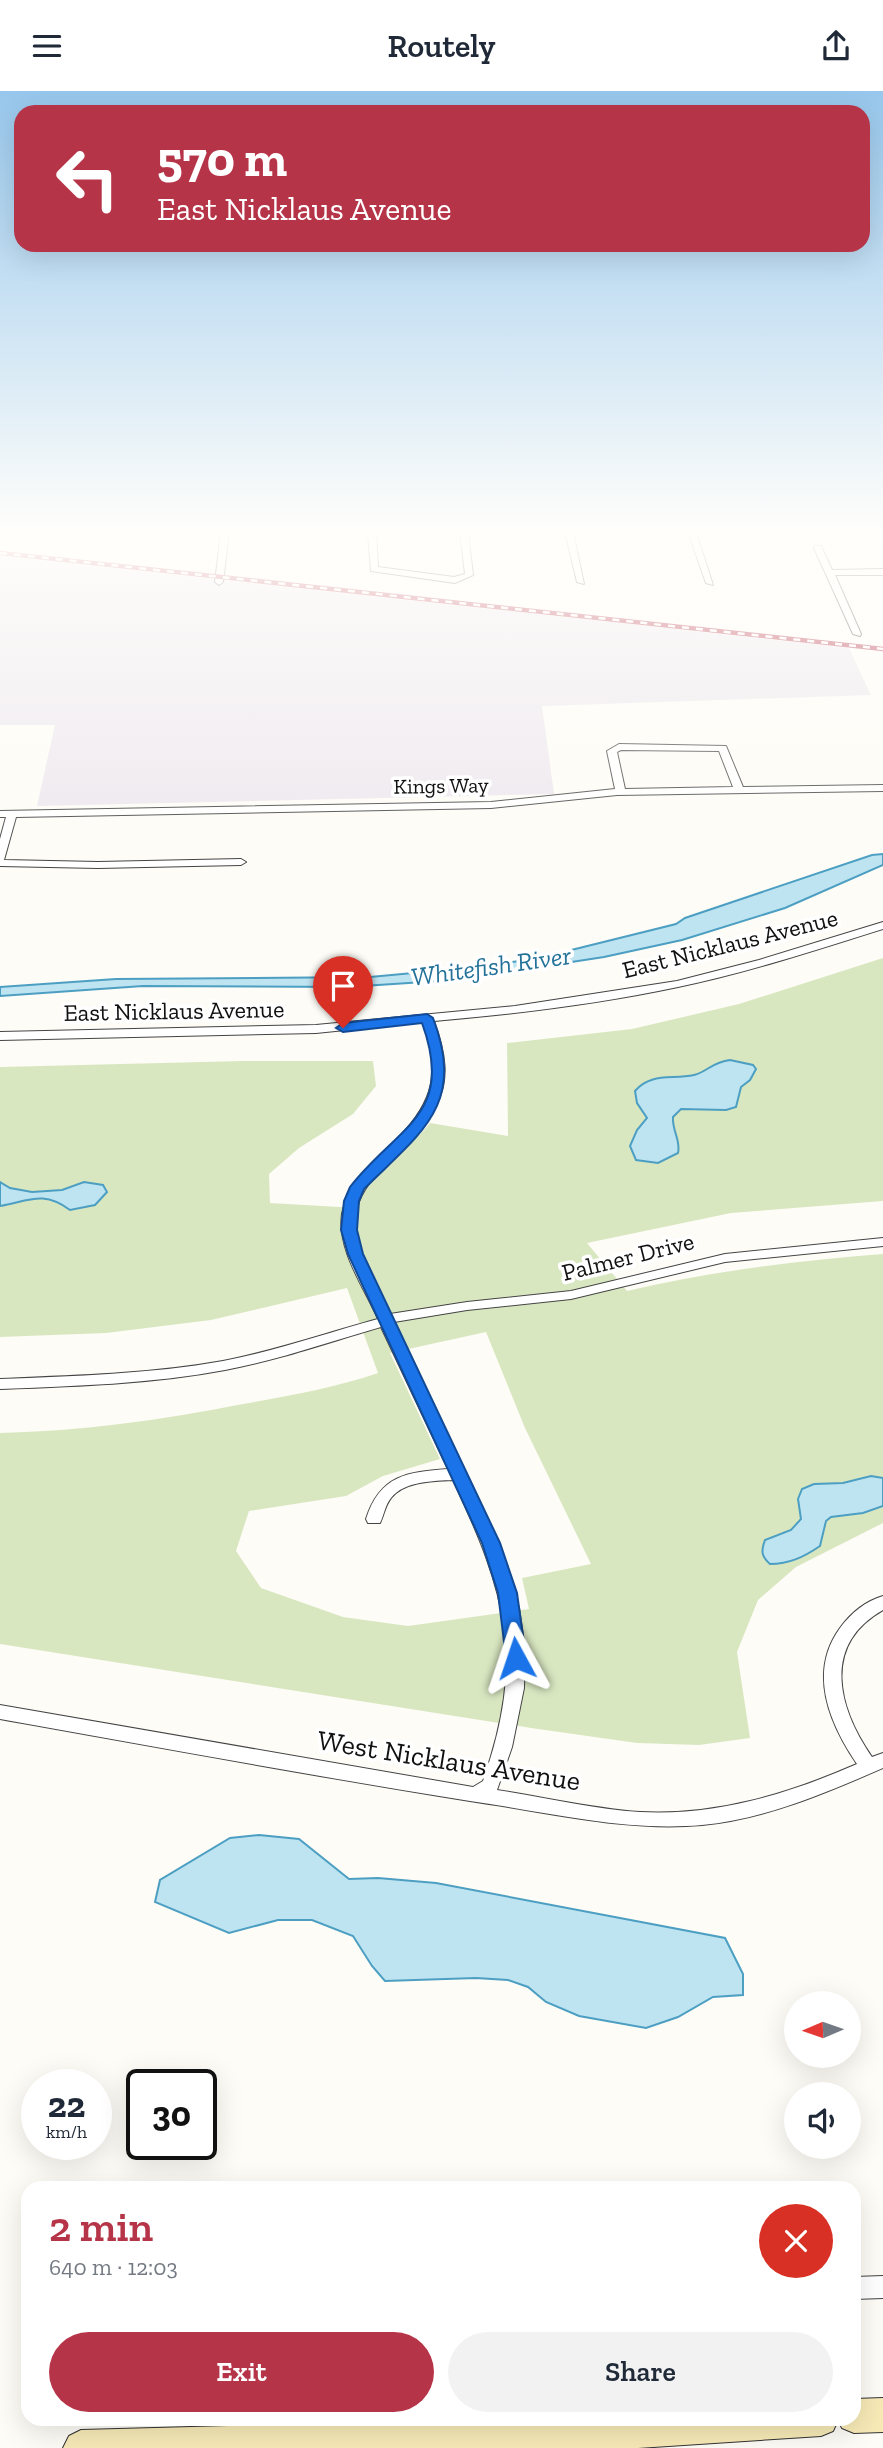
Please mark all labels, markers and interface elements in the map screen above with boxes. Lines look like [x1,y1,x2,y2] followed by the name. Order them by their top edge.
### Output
[28,27,66,65] icon: menu
[388,27,495,65] text: Routely
[817,27,855,65] icon: share
[157,130,287,189] text: 570 m
[42,133,133,224] icon: left
[157,190,452,228] text: East Nicklaus Avenue
[393,772,489,799] street label: Kings Way
[619,903,841,984] street label: East Nicklaus Avenue
[409,939,573,993] water label: Whitefish River
[313,956,373,1028] pin
[324,967,362,1005] icon: arrive
[63,994,285,1027] street label: East Nicklaus Avenue
[559,1226,697,1287] street label: Palmer Drive
[479,1621,553,1695] position arrow
[315,1723,583,1798] street label: West Nicklaus Avenue
[784,1991,861,2069] north arrow
[784,1991,861,2159] map controls
[126,2069,217,2160] speed limit sign: 30
[784,2082,861,2159] button: sound
[48,2084,85,2126] text: 22
[46,2121,87,2143] text: km/h
[49,2201,153,2252] text: 2 min
[759,2204,833,2278] button: close
[49,2253,178,2281] text: 640 m · 12:03
[49,2332,434,2412] button: Exit
[448,2332,833,2412] button: Share

